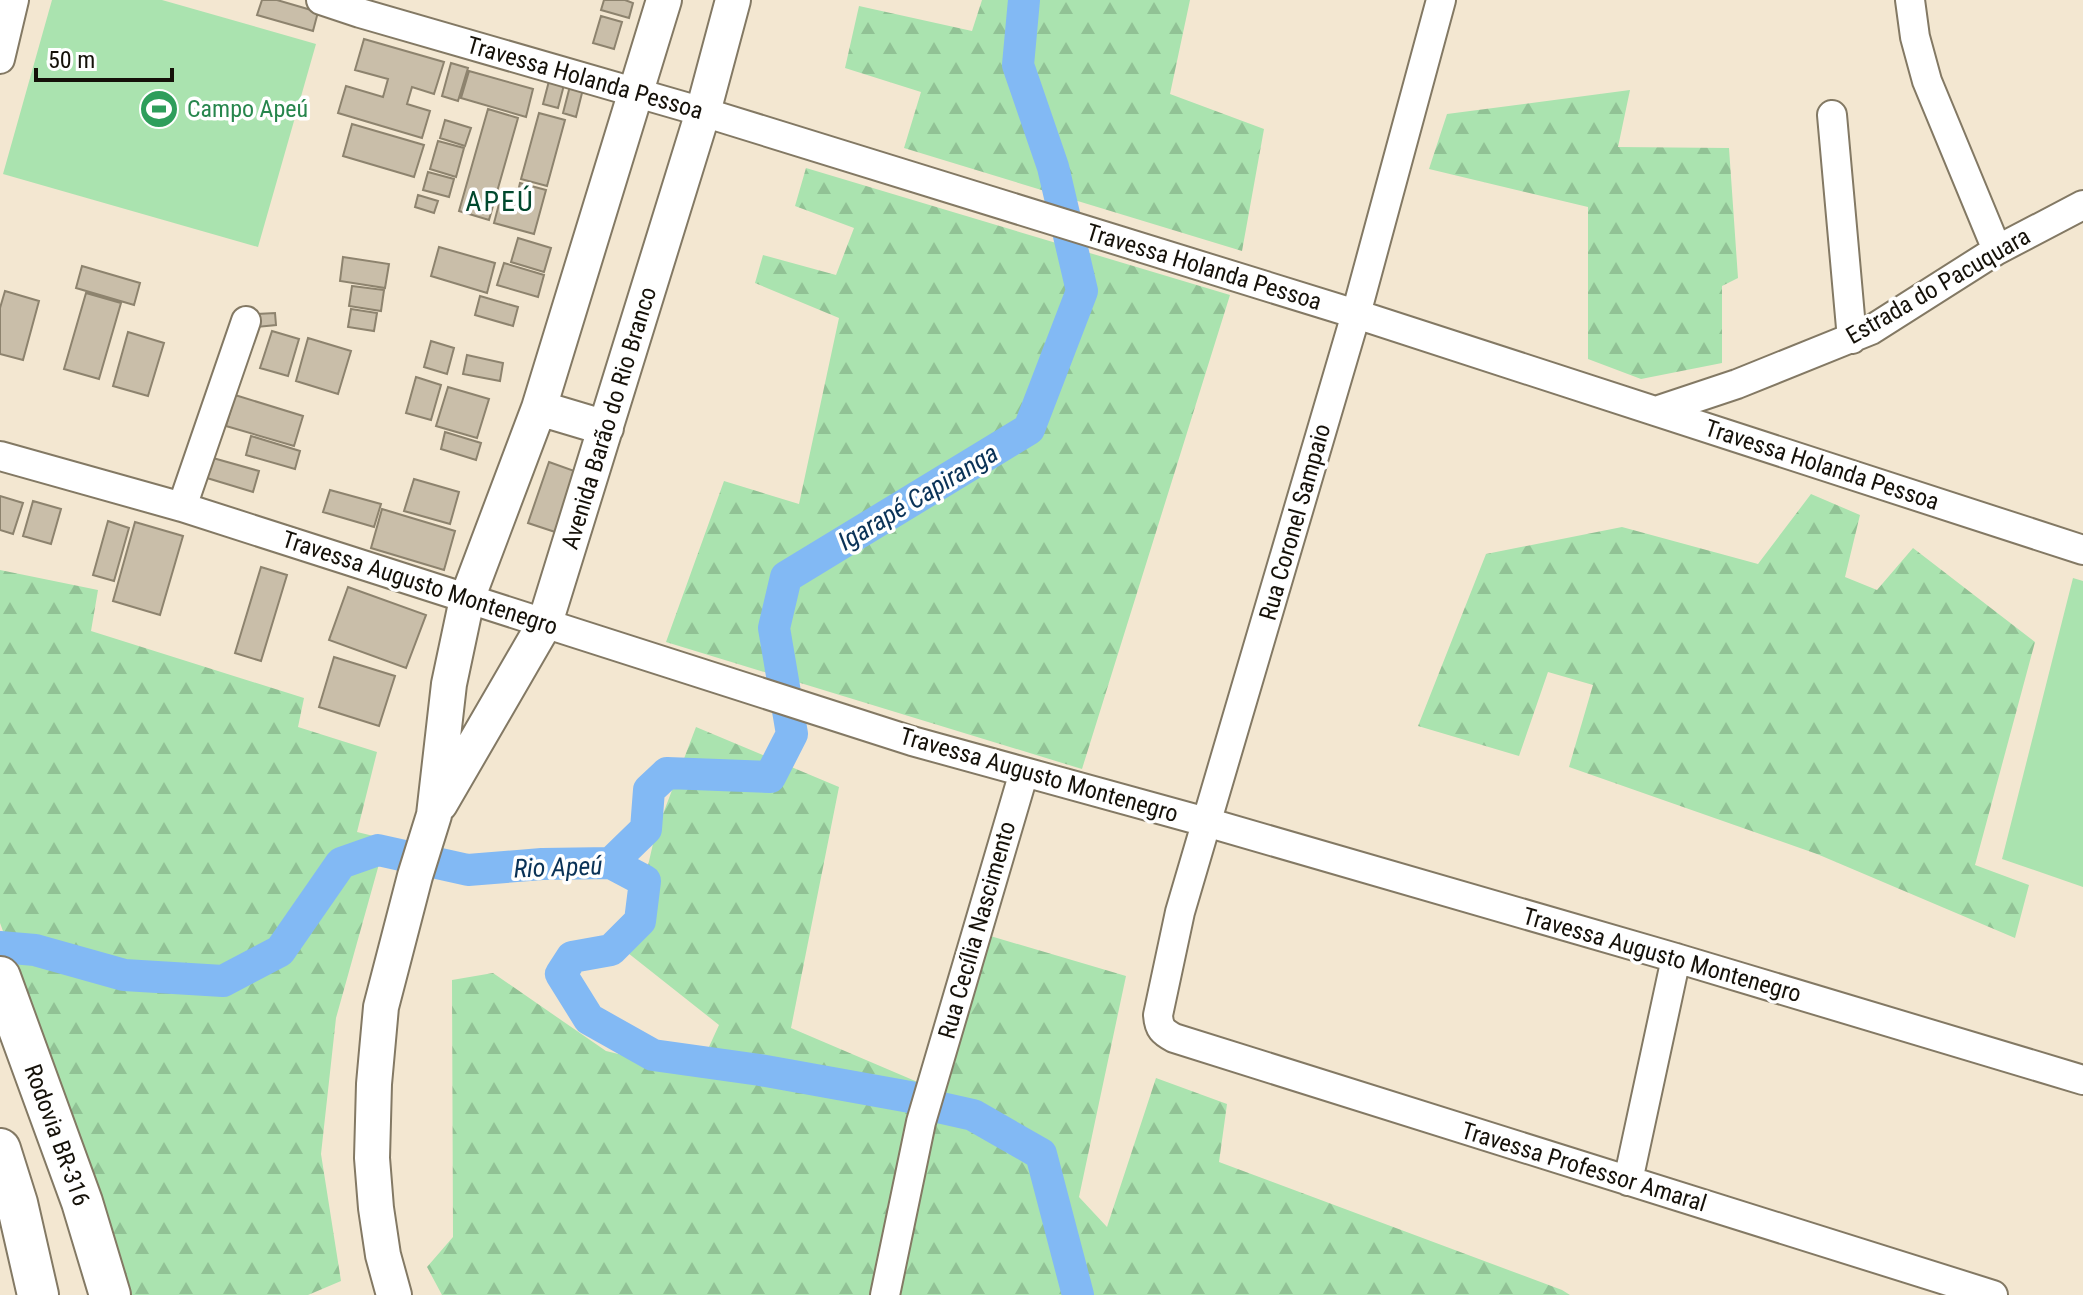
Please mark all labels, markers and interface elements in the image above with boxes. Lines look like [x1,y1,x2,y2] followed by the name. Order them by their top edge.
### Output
[464,31,706,125] street label: Travessa Holanda Pessoa
[36,32,172,82] scale bar
[48,46,95,74] text: 50 m
[138,88,180,130] sports icon: Campo Apeú
[187,95,308,123] place label: Campo Apeú
[465,185,535,218] district label: APEÚ
[1083,218,1325,316] street label: Travessa Holanda Pessoa
[1841,222,2035,350] street label: Estrada do Pacuquara
[556,284,662,552] street label: Avenida Barão do Rio Branco
[1701,414,1943,516] street label: Travessa Holanda Pessoa
[1254,421,1336,623] street label: Rua Coronel Sampaio
[833,438,1003,556] water label: Igarapé Capiranga
[279,525,561,641] street label: Travessa Augusto Montenegro
[897,722,1181,828] street label: Travessa Augusto Montenegro
[933,818,1021,1042] street label: Rua Cecília Nascimento
[513,850,604,884] water label: Rio Apeú
[1520,902,1804,1008] street label: Travessa Augusto Montenegro
[18,1060,96,1210] street label: Rodovia BR-316
[1458,1116,1710,1218] street label: Travessa Professor Amaral

